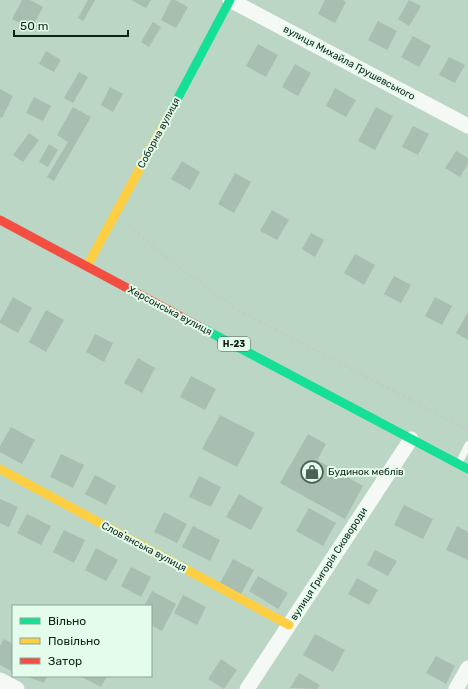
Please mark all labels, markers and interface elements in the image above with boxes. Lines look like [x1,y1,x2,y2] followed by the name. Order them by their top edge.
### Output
[14,12,128,38] scale bar
[20,19,48,33] text: 50 m
[281,23,417,103] street label: вулиця Михайла Грушевського
[135,96,183,170] street label: Соборна вулиця
[126,284,214,338] street label: Херсонська вулиця
[218,337,250,351] road number: Н-23
[299,459,325,485] shop icon: Будинок меблів
[328,466,404,478] place label: Будинок меблів
[288,505,370,623] street label: вулиця Григорія Сковороди
[99,519,189,575] street label: Словʼянська вулиця
[12,605,152,677] legend
[48,614,86,628] text: Вільно
[48,634,100,648] text: Повільно
[48,654,82,668] text: Затор

